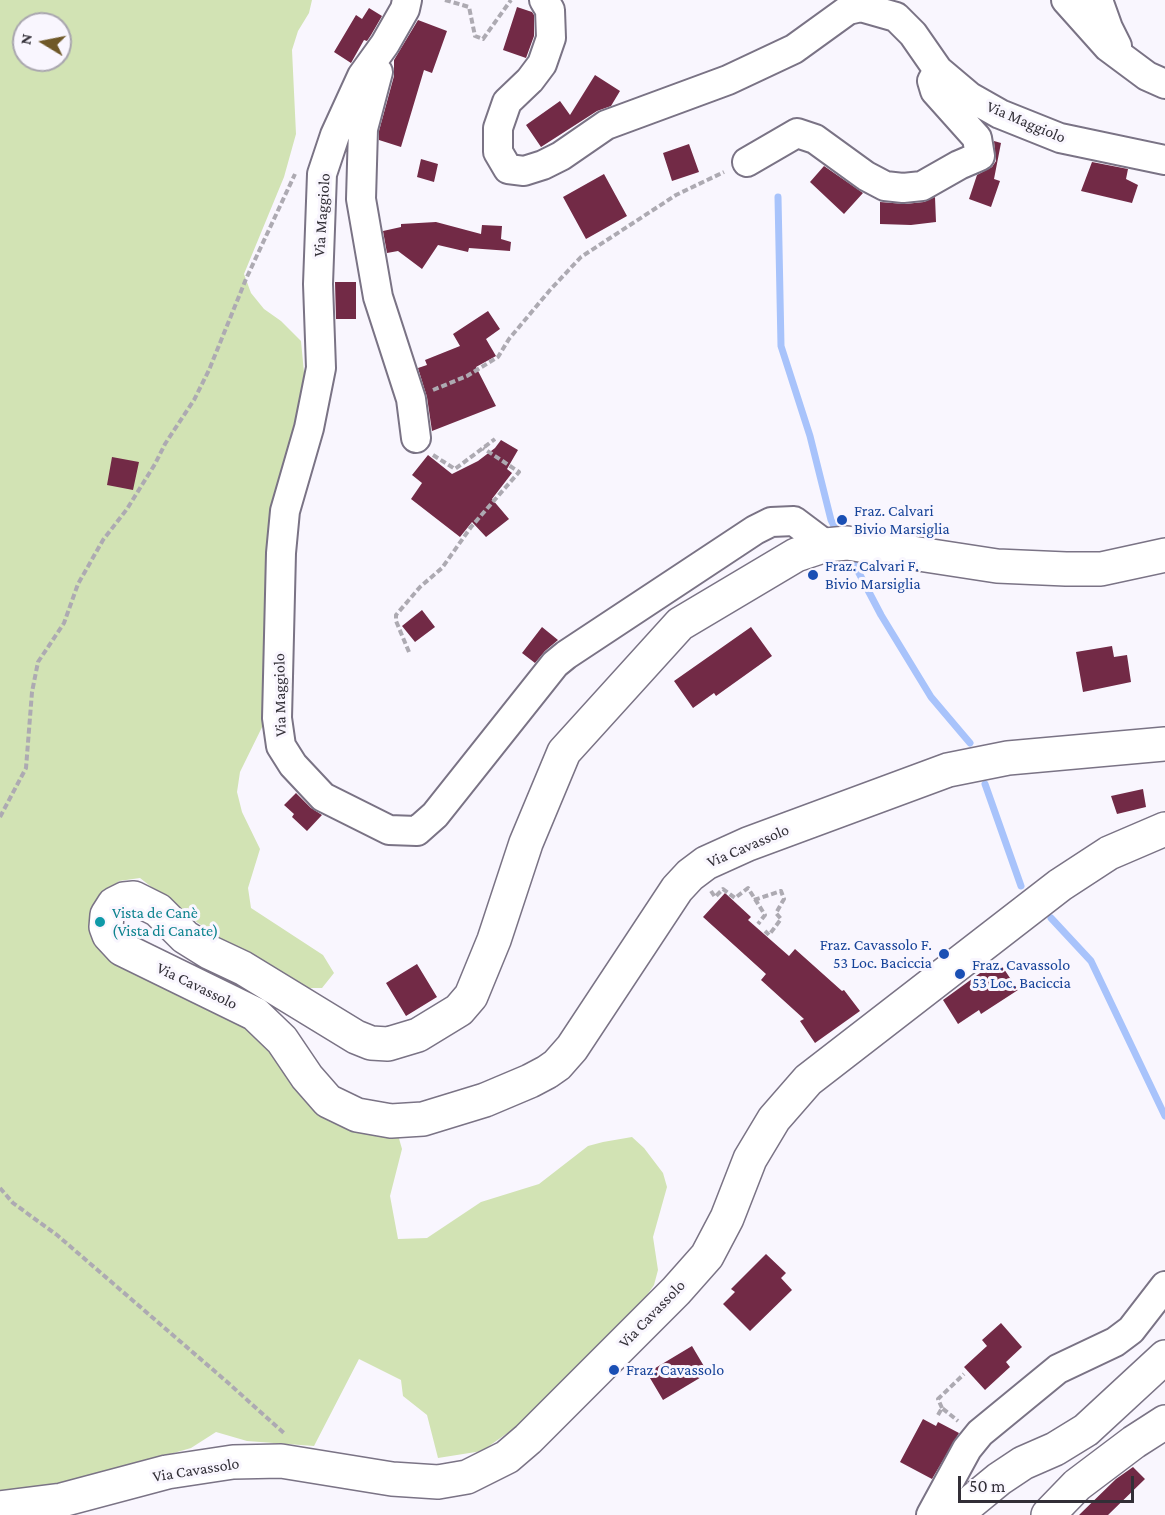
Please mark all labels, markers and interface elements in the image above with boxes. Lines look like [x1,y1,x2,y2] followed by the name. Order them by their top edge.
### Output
[12,12,72,72] north arrow
[16,32,35,46] text: N
[984,97,1068,147] street label: Via Maggiolo
[309,172,335,258] street label: Via Maggiolo
[854,501,950,539] place label: Fraz. Calvari Bivio Marsiglia
[835,513,849,527] marker: Fraz. Calvari Bivio Marsiglia
[825,556,921,594] place label: Fraz. Calvari F. Bivio Marsiglia
[806,568,820,582] marker: Fraz. Calvari F. Bivio Marsiglia
[270,653,290,737] street label: Via Maggiolo
[704,820,792,872] street label: Via Cavassolo
[112,903,218,941] place label: Vista de Canè (Vista di Canate)
[93,915,107,929] marker: Vista de Canè (Vista di Canate)
[820,935,932,973] place label: Fraz. Cavassolo F. 53 Loc. Baciccia
[937,947,951,961] marker: Fraz. Cavassolo F. 53 Loc. Baciccia
[972,955,1071,993] place label: Fraz. Cavassolo 53 Loc. Baciccia
[153,958,241,1014] street label: Via Cavassolo
[953,967,967,981] marker: Fraz. Cavassolo 53 Loc. Baciccia
[615,1276,689,1352] street label: Via Cavassolo
[626,1360,724,1380] place label: Fraz. Cavassolo
[607,1363,621,1377] marker: Fraz. Cavassolo
[151,1454,241,1486] street label: Via Cavassolo
[961,1464,1136,1502] scale bar
[969,1476,1006,1496] text: 50 m

